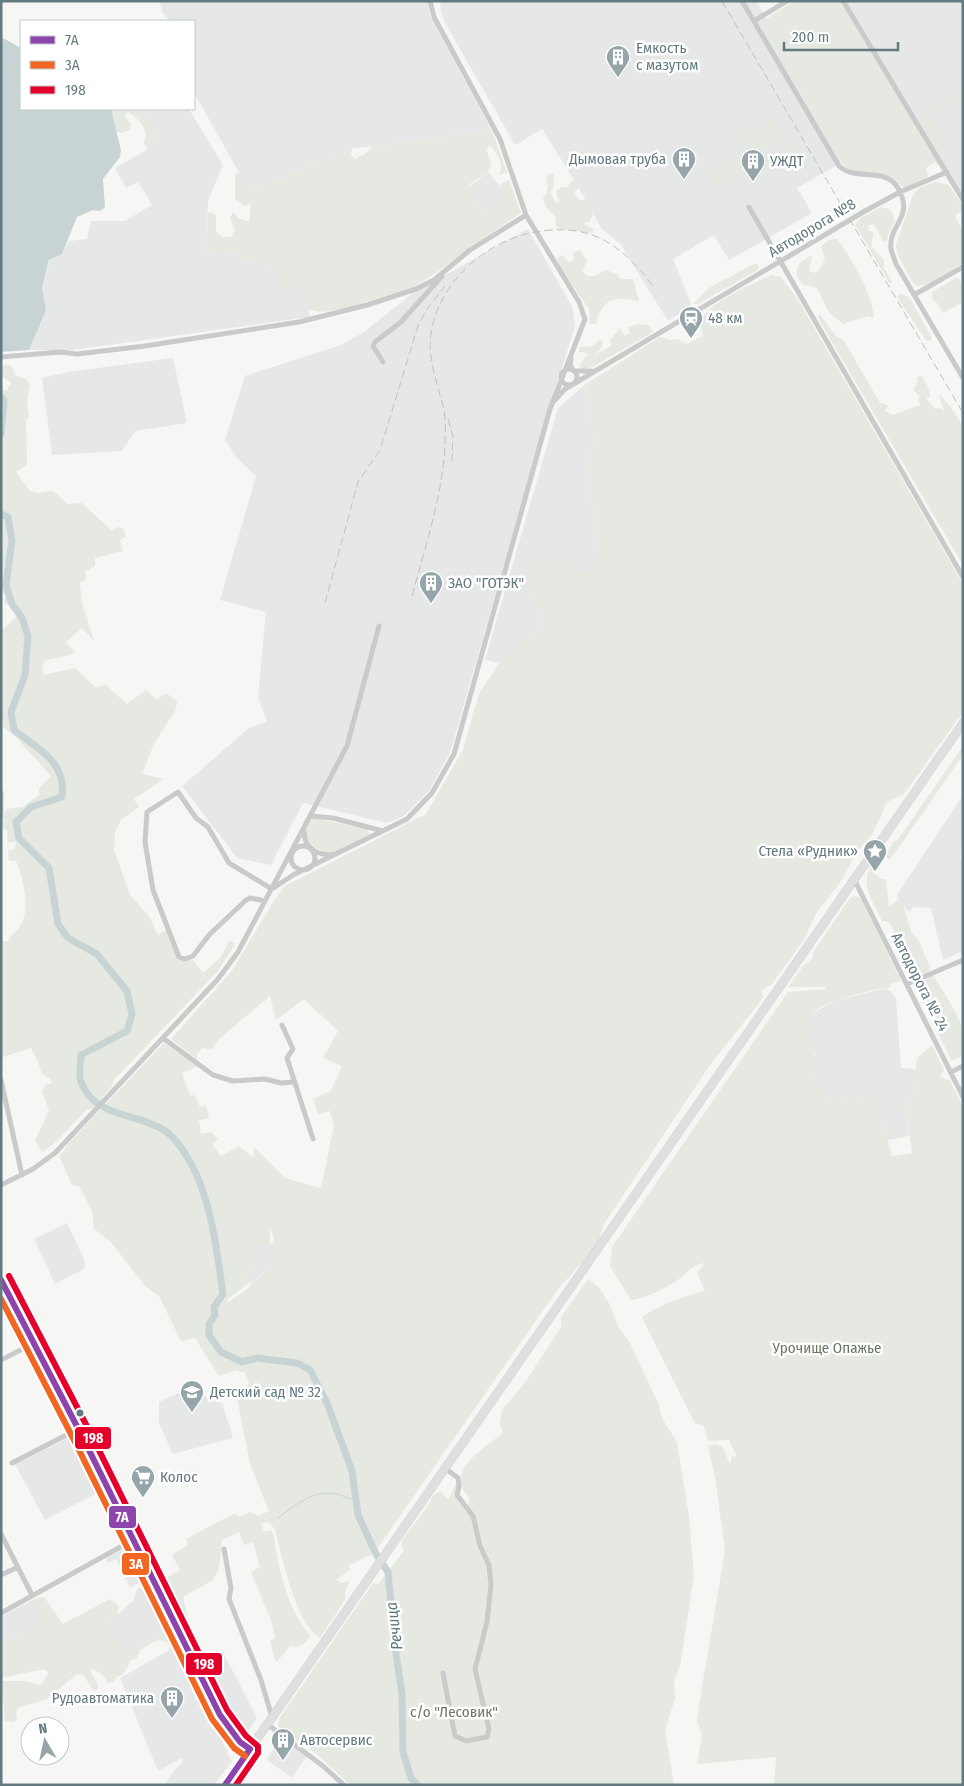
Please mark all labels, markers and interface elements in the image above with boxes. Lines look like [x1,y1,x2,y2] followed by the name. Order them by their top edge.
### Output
[20,20,195,110] legend
[784,20,898,52] scale bar
[792,28,829,46] text: 200 m
[65,31,79,49] text: 7А
[636,39,698,74] place label: Емкость с мазутом
[605,44,631,78] building icon: Емкость с мазутом
[65,56,80,74] text: 3А
[65,81,86,99] text: 198
[671,146,697,180] building icon: Дымовая труба
[740,148,766,182] building icon: УЖДТ
[568,150,666,168] place label: Дымовая труба
[769,152,804,170] place label: УЖДТ
[765,195,859,261] street label: Автодорога №8
[678,305,704,339] station icon: 48 км
[708,309,742,327] place label: 48 км
[418,570,444,604] building icon: ЗАО "ГОТЭК"
[448,574,524,592] place label: ЗАО "ГОТЭК"
[862,838,888,872] place icon: Стела «Рудник»
[759,842,858,860] place label: Стела «Рудник»
[887,930,953,1034] street label: Автодорога № 24
[772,1339,881,1357] park label: Урочище Опажье
[179,1379,205,1413] school or university icon: Детский сад № 32
[209,1383,321,1401] place label: Детский сад № 32
[75,1408,85,1418] unlabelled marker
[74,1426,112,1450] line badge: 198
[83,1430,104,1447] text: 198
[130,1464,156,1498] supermarket icon: Колос
[160,1468,198,1486] place label: Колос
[108,1505,137,1529] line badge: 7А
[115,1509,129,1526] text: 7А
[121,1552,150,1576] line badge: 3А
[128,1556,144,1573] text: 3А
[382,1601,406,1651] water label: Речица
[185,1652,223,1676] line badge: 198
[194,1656,215,1673] text: 198
[159,1685,185,1719] building icon: Рудоавтоматика
[52,1689,154,1707] place label: Рудоавтоматика
[410,1703,498,1721] park label: с/о "Лесовик"
[20,1716,70,1766] north arrow
[38,1720,49,1738] text: N
[270,1727,296,1761] building icon: Автосервис
[300,1731,373,1749] place label: Автосервис

